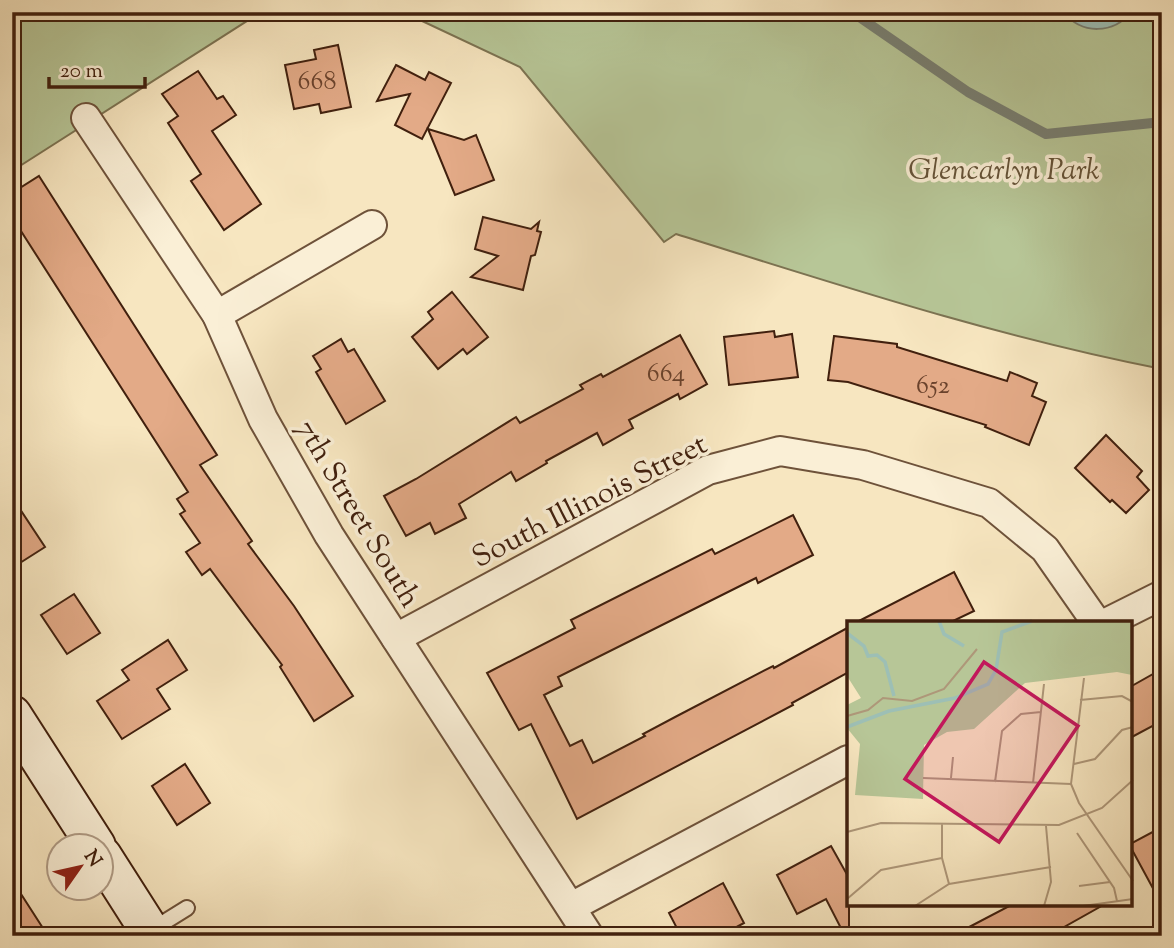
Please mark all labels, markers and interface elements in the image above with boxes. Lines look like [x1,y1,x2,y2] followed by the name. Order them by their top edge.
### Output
[49,46,145,90] scale bar
[60,57,103,87] text: 20 m
[298,64,336,101] house number: 668
[908,150,1100,193] park label: Glencarlyn Park
[647,356,685,393] house number: 664
[916,368,950,405] house number: 652
[284,412,430,617] street label: 7th Street South
[465,424,715,580] street label: South Illinois Street
[847,621,1132,906] inset map
[46,832,116,902] north arrow
[77,845,107,873] text: N

